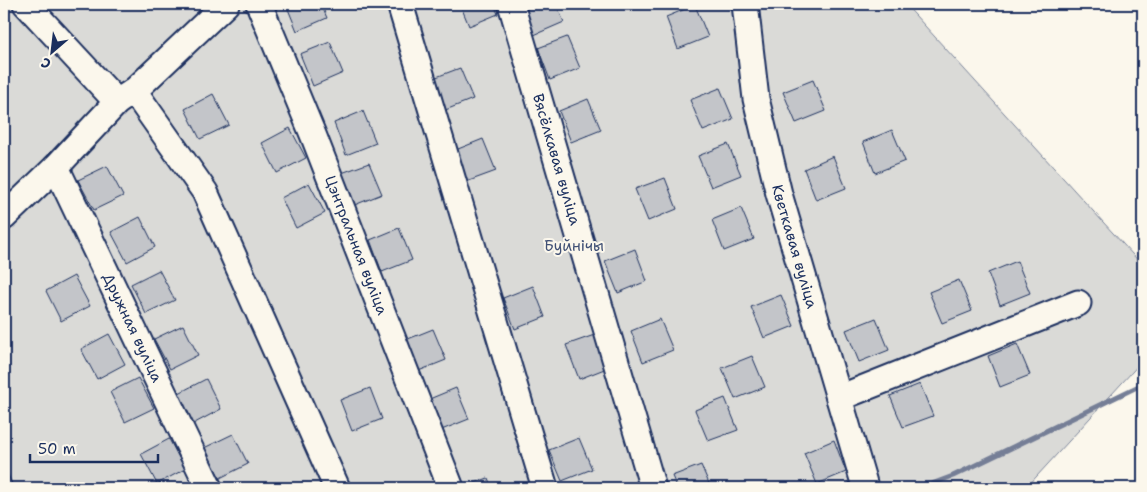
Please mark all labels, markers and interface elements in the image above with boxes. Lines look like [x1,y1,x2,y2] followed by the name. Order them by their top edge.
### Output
[28,28,78,78] north arrow
[38,54,54,73] text: С
[528,91,586,228] street label: Вясёлкавая вуліца
[320,173,393,318] street label: Цэнтральная вуліца
[767,182,822,311] street label: Кветкавая вуліца
[544,236,604,256] park label: Буйнічы
[98,270,167,386] street label: Дружная вуліца
[30,432,158,464] scale bar
[38,439,76,459] text: 50 m

